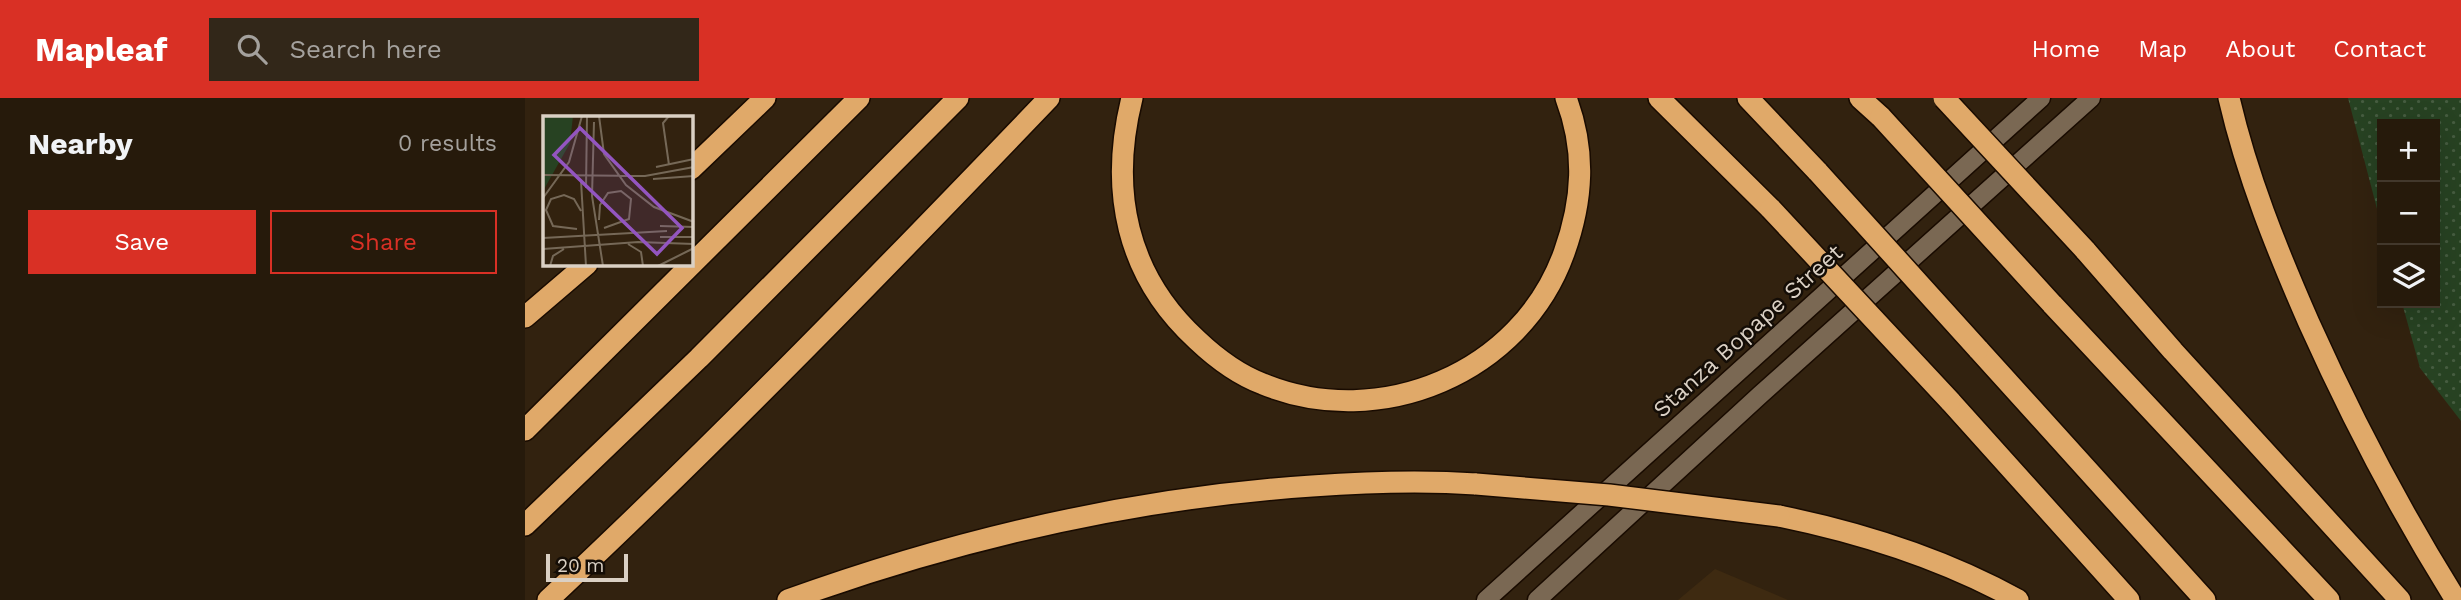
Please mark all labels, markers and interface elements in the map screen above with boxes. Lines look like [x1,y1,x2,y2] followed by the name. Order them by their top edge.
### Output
[209,18,699,81] search box
[35,30,167,69] text: Mapleaf
[233,30,271,68] icon: search
[289,34,442,64] text: Search here
[2032,35,2100,63] text: Home
[2138,35,2187,63] text: Map
[2225,35,2295,63] text: About
[2333,35,2426,63] text: Contact
[543,116,693,266] inset map
[2377,119,2440,308] map controls
[2377,119,2440,182] button: +
[28,126,133,161] text: Nearby
[398,130,497,157] text: 0 results
[2377,182,2440,245] button: −
[28,210,256,274] button: Save
[270,210,497,274] button: Share
[1648,239,1848,423] street label: Stanza Bopape Street
[2377,245,2440,308] button: layers
[546,551,628,583] scale bar
[557,554,604,577] text: 20 m

